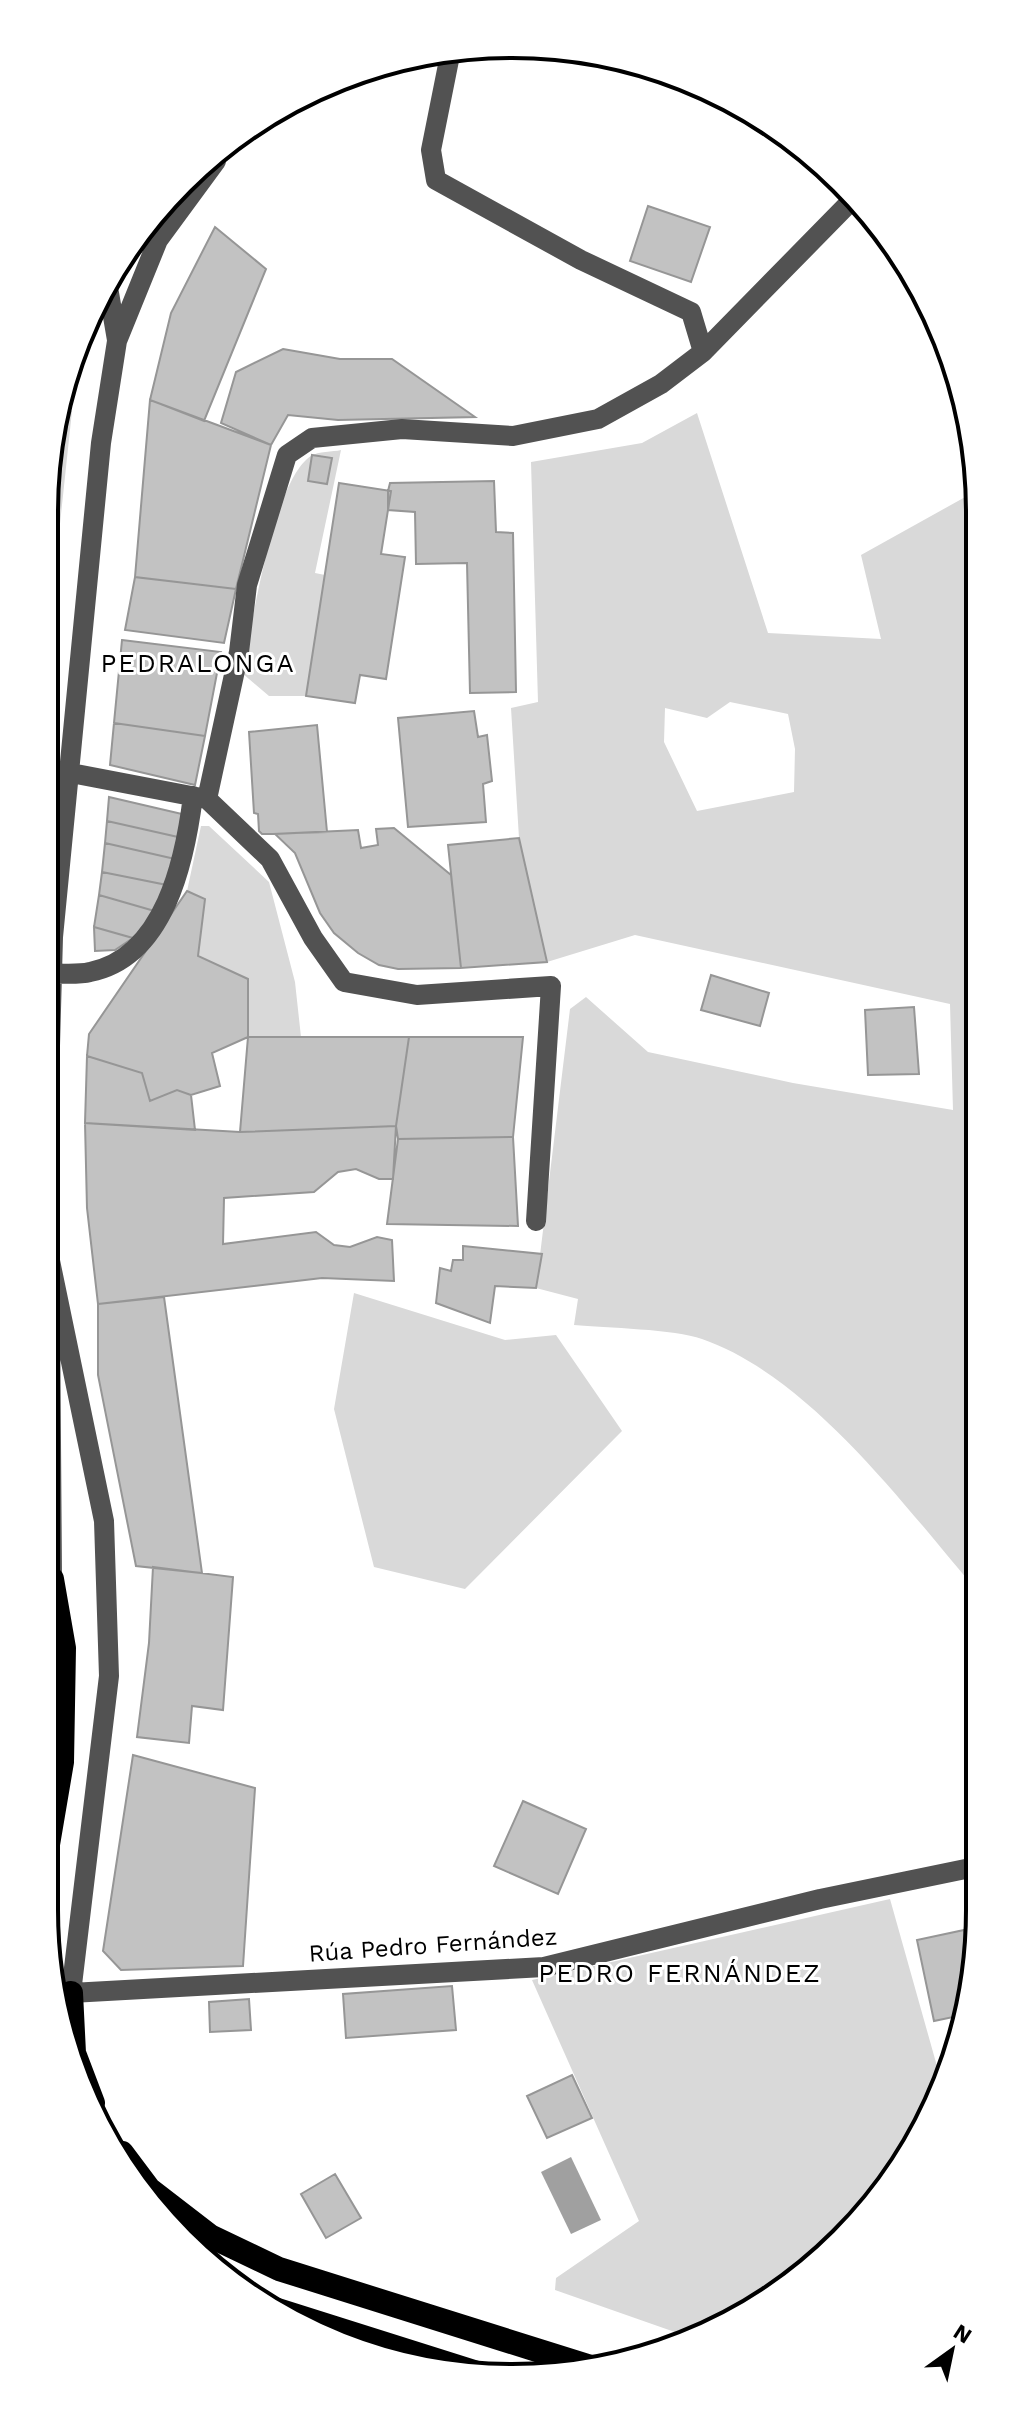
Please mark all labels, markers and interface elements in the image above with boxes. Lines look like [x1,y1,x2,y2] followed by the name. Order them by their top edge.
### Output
[100,648,296,678] district label: PEDRALONGA
[308,1922,558,1968] street label: Rúa Pedro Fernández
[538,1958,822,1988] district label: PEDRO FERNÁNDEZ
[912,2310,992,2390] north arrow
[949,2319,976,2349] text: N

